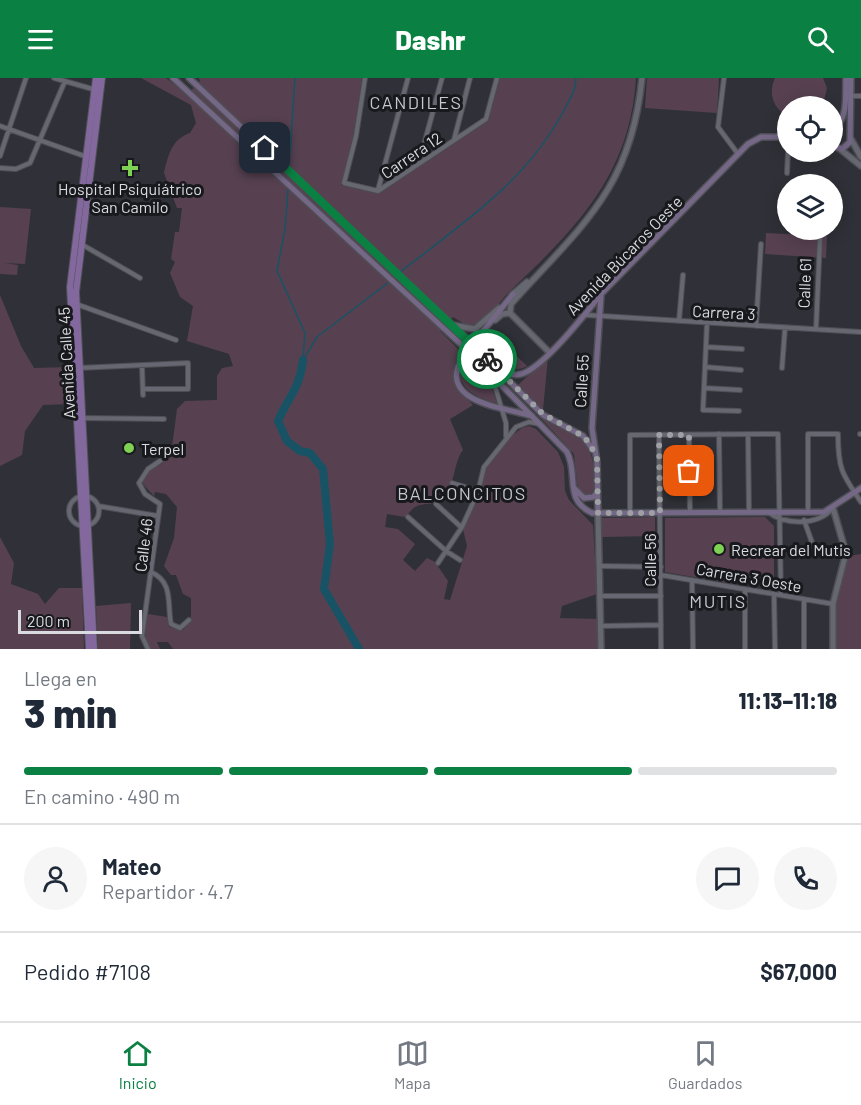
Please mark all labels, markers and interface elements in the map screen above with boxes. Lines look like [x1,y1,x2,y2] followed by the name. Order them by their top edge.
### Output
[24,23,57,56] icon: menu
[395,23,466,55] text: Dashr
[804,23,837,56] icon: search
[369,91,463,113] district label: CANDILES
[777,96,843,240] map controls
[777,96,843,162] button: locate
[239,122,290,173] pin
[377,128,445,182] street label: Carrera 12
[248,131,281,164] icon: home
[121,159,139,177] marker: Hospital Psiquiátrico San Camilo
[777,174,843,240] button: layers
[58,179,202,216] place label: Hospital Psiquiátrico San Camilo
[562,191,686,319] street label: Avenida Búcaros Oeste
[794,257,814,309] street label: Calle 61
[692,301,756,323] street label: Carrera 3
[54,307,78,419] street label: Avenida Calle 45
[457,329,517,389] courier
[471,343,504,376] icon: bike
[570,354,592,408] street label: Calle 55
[141,439,184,458] place label: Terpel
[122,441,136,455] marker: Terpel
[663,445,714,496] pin
[672,454,705,487] icon: bag
[397,482,527,504] district label: BALCONCITOS
[130,517,156,573] street label: Calle 46
[640,533,659,587] street label: Calle 56
[731,540,851,559] place label: Recrear del Mutis
[712,542,726,556] marker: Recrear del Mutis
[695,558,803,596] street label: Carrera 3 Oeste
[689,590,747,612] district label: MUTIS
[18,607,142,634] scale bar
[27,611,70,630] text: 200 m
[24,666,97,690] text: Llega en
[739,687,837,713] text: 11:13–11:18
[24,689,117,736] text: 3 min
[24,784,180,808] text: En camino · 490 m
[24,847,87,910] button: person
[696,847,759,910] button: chat
[774,847,837,910] button: phone
[102,853,162,879] text: Mateo
[102,879,233,903] text: Repartidor · 4.7
[24,958,151,984] text: Pedido #7108
[760,958,837,984] text: $67,000
[119,1037,157,1092] tab: Inicio
[394,1037,431,1092] tab: Mapa
[668,1037,742,1092] tab: Guardados

